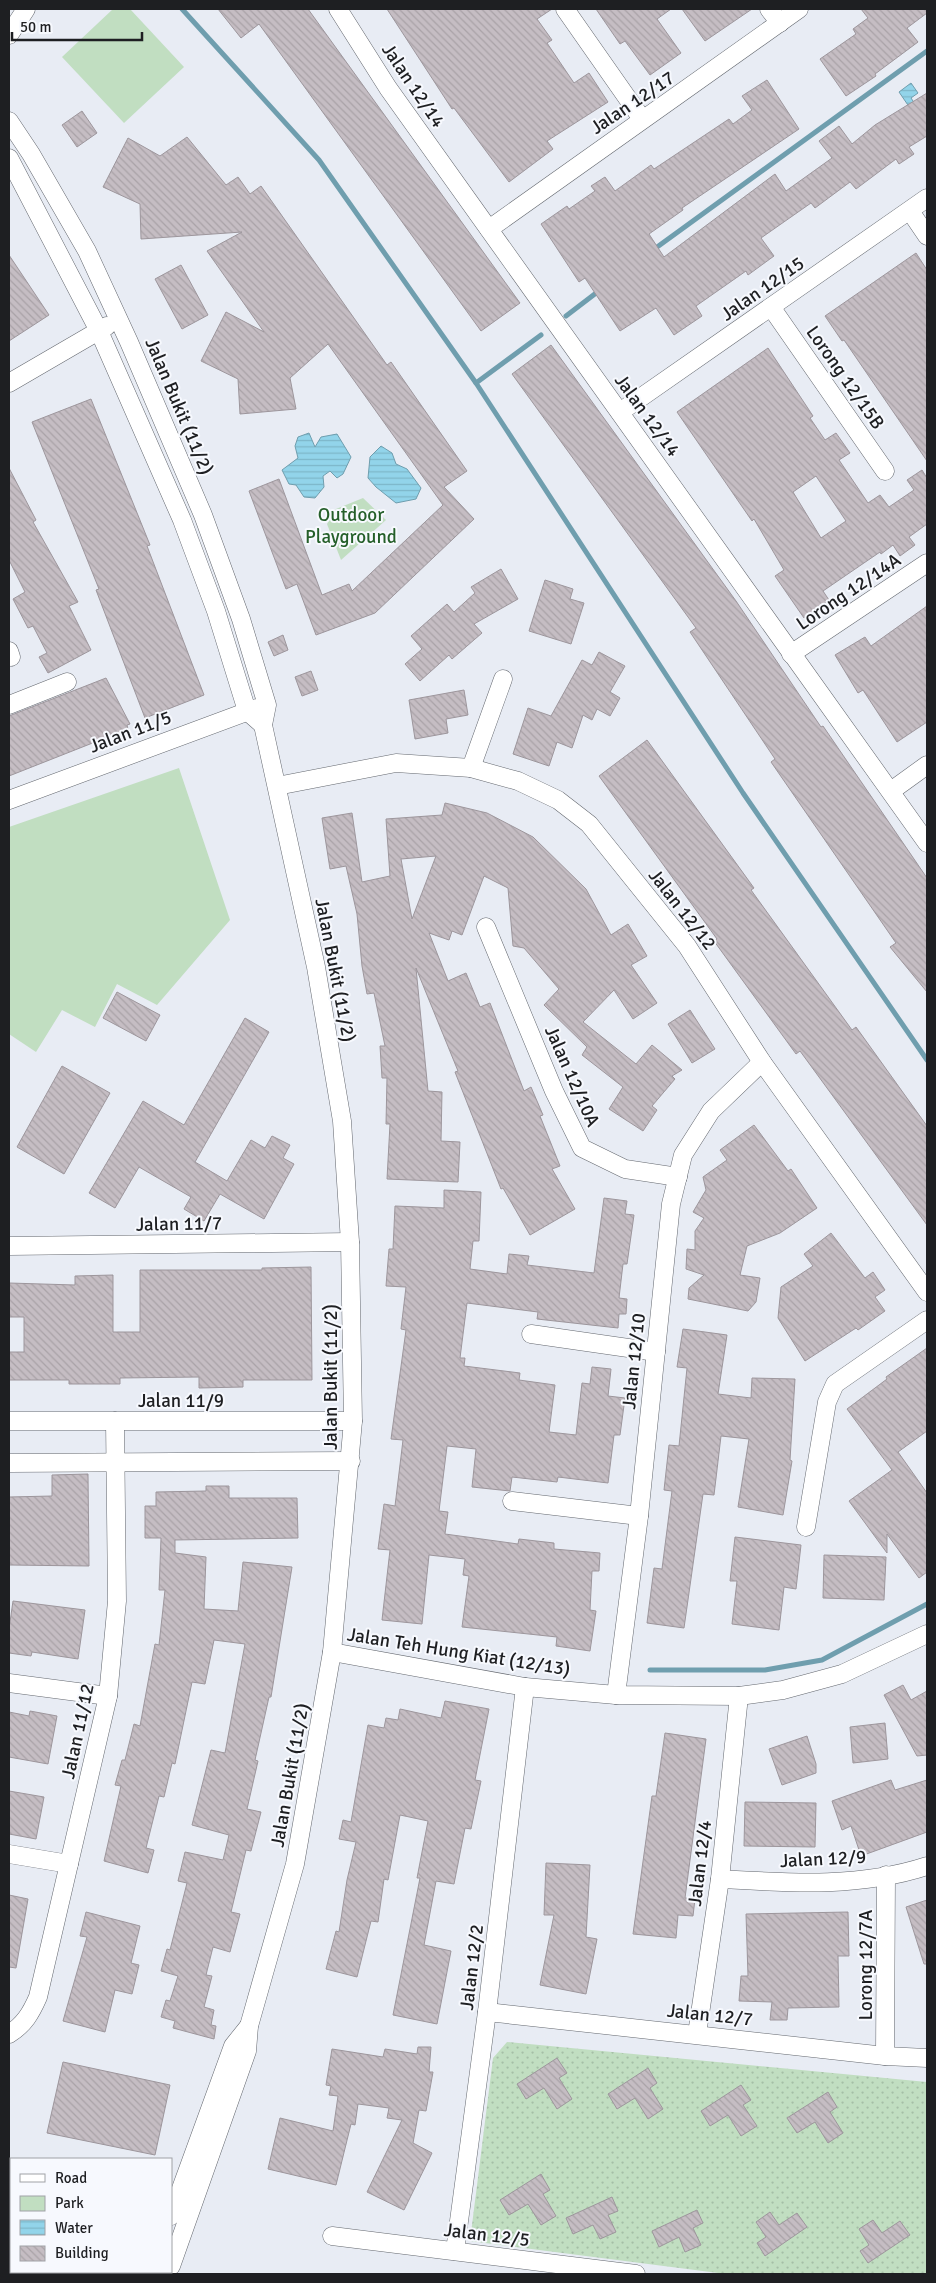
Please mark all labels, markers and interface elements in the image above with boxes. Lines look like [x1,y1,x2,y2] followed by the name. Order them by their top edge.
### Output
[12,10,142,42] scale bar
[20,18,51,36] text: 50 m
[376,39,450,132] street label: Jalan 12/14
[586,66,679,140] street label: Jalan 12/17
[716,251,809,326] street label: Jalan 12/15
[801,321,890,434] street label: Lorong 12/15B
[140,334,219,478] street label: Jalan Bukit (11/2)
[609,369,685,462] street label: Jalan 12/14
[305,503,397,549] park label: Outdoor Playground
[792,548,906,636] street label: Lorong 12/14A
[86,705,175,759] street label: Jalan 11/5
[643,864,721,955] street label: Jalan 12/12
[309,896,361,1044] street label: Jalan Bukit (11/2)
[539,1022,605,1131] street label: Jalan 12/10A
[136,1211,222,1237] street label: Jalan 11/7
[319,1304,343,1450] street label: Jalan Bukit (11/2)
[617,1312,651,1410] street label: Jalan 12/10
[138,1389,224,1413] street label: Jalan 11/9
[346,1623,572,1681] street label: Jalan Teh Hung Kiat (12/13)
[56,1682,100,1781] street label: Jalan 11/12
[265,1701,314,1849] street label: Jalan Bukit (11/2)
[683,1819,717,1907] street label: Jalan 12/4
[779,1845,867,1873] street label: Jalan 12/9
[854,1909,878,2020] street label: Lorong 12/7A
[455,1923,489,2011] street label: Jalan 12/2
[666,1999,754,2031] street label: Jalan 12/7
[10,2158,172,2273] legend
[55,2169,87,2187] text: Road
[55,2194,84,2212] text: Park
[443,2218,531,2252] street label: Jalan 12/5
[55,2219,93,2237] text: Water
[55,2244,109,2262] text: Building

